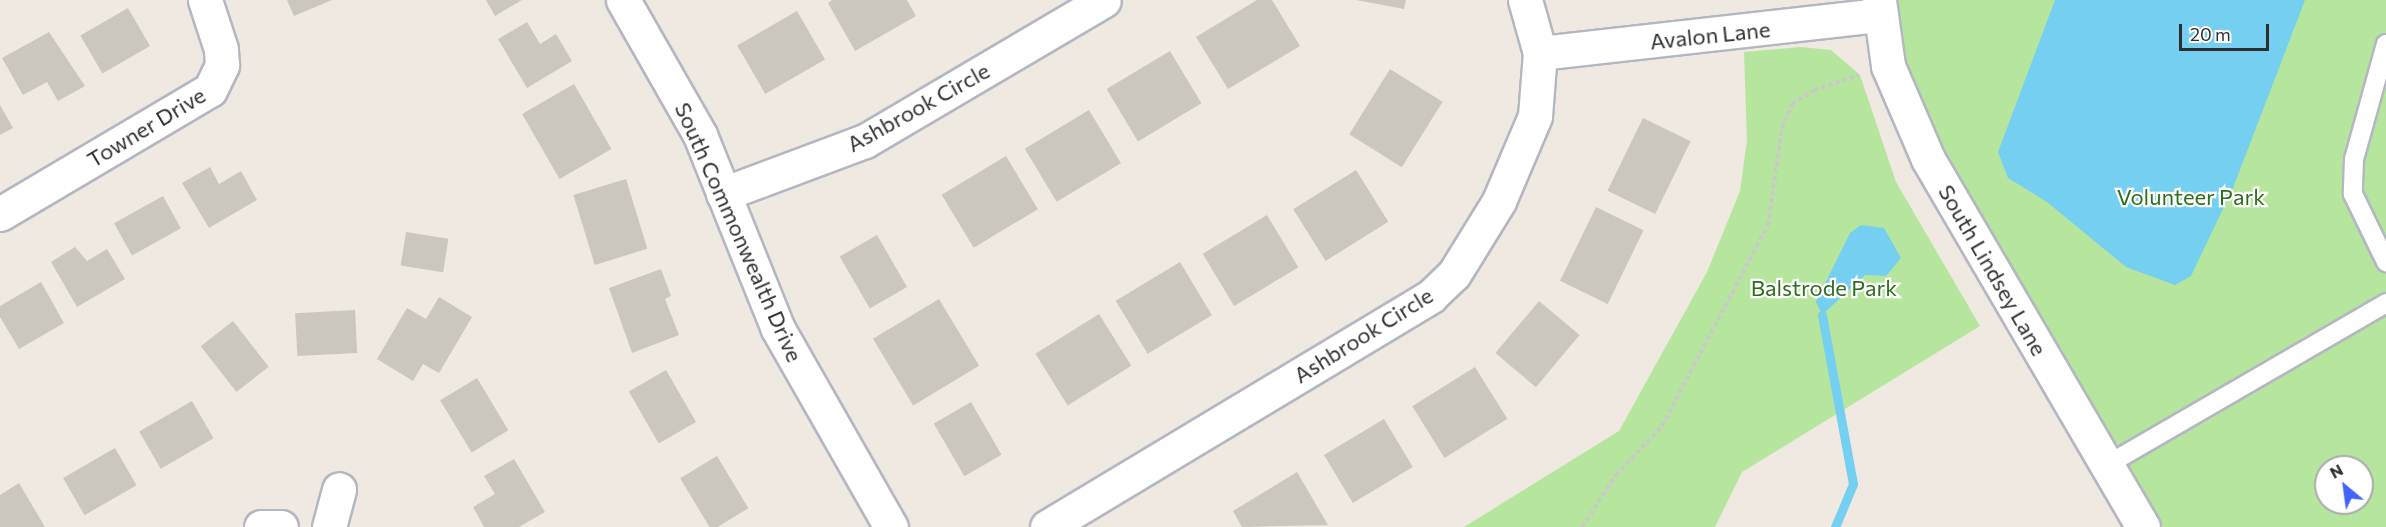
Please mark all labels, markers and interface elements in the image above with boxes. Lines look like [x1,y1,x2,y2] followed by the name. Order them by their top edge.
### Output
[2182,12,2272,50] scale bar
[1649,16,1771,54] street label: Avalon Lane
[2190,23,2231,45] text: 20 m
[842,57,994,157] street label: Ashbrook Circle
[82,81,210,173] street label: Towner Drive
[670,98,808,366] street label: South Commonwealth Drive
[1933,180,2053,360] street label: South Lindsey Lane
[2117,184,2265,210] park label: Volunteer Park
[1751,275,1897,301] park label: Balstrode Park
[1289,282,1437,388] street label: Ashbrook Circle
[2314,455,2374,515] north arrow
[2326,459,2346,482] text: N

